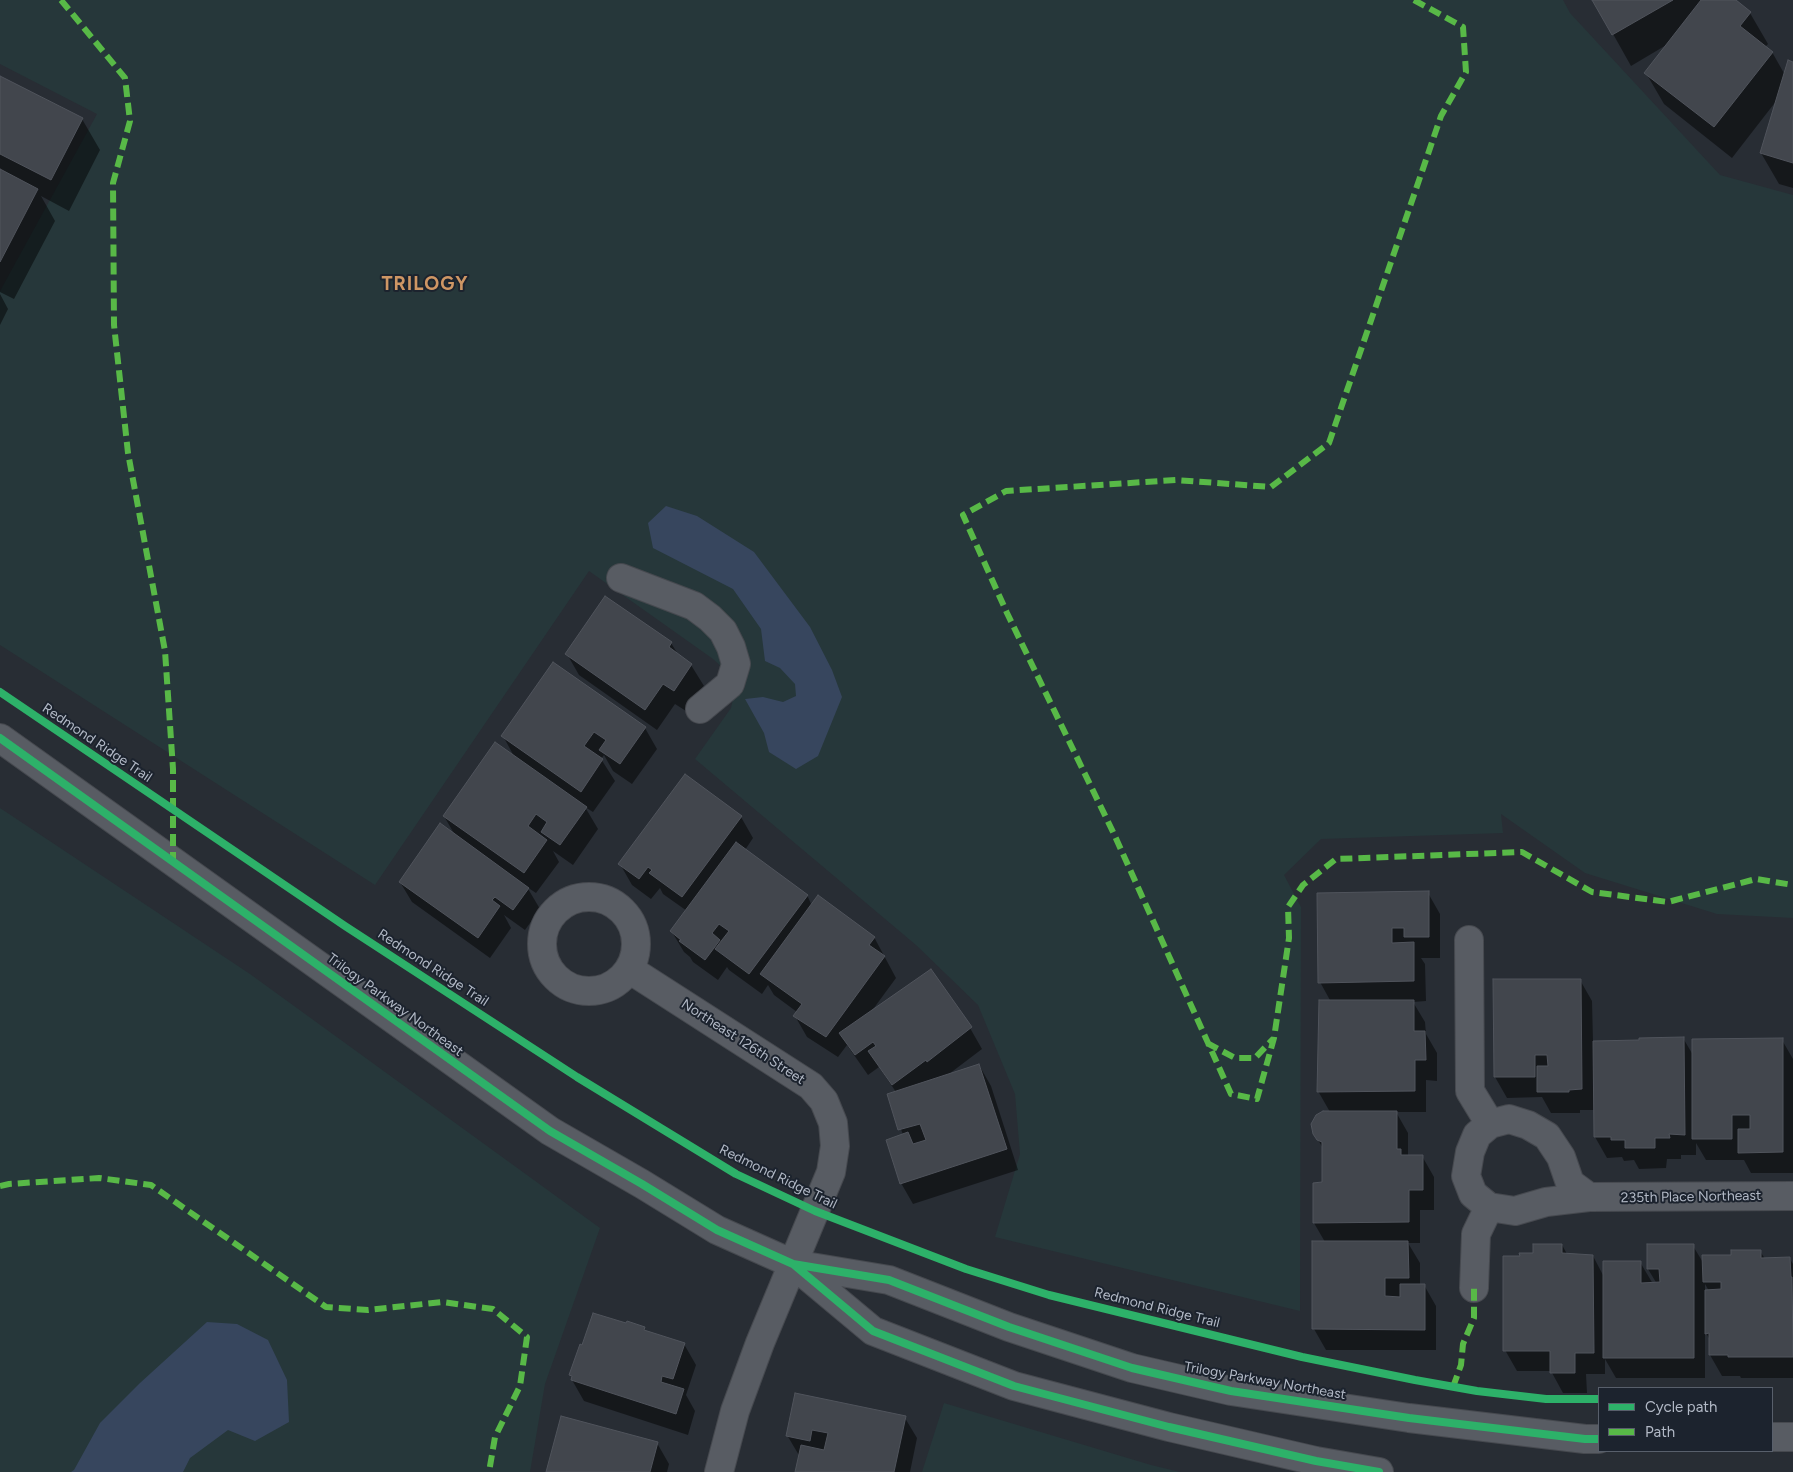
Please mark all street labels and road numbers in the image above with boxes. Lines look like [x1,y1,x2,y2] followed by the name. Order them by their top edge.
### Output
[39,700,155,786] street label: Redmond Ridge Trail
[374,926,492,1010] street label: Redmond Ridge Trail
[324,950,466,1060] street label: Trilogy Parkway Northeast
[678,996,808,1088] street label: Northeast 126th Street
[716,1141,840,1213] street label: Redmond Ridge Trail
[1621,1187,1761,1207] street label: 235th Place Northeast
[1092,1284,1222,1332] street label: Redmond Ridge Trail
[1183,1358,1347,1404] street label: Trilogy Parkway Northeast

